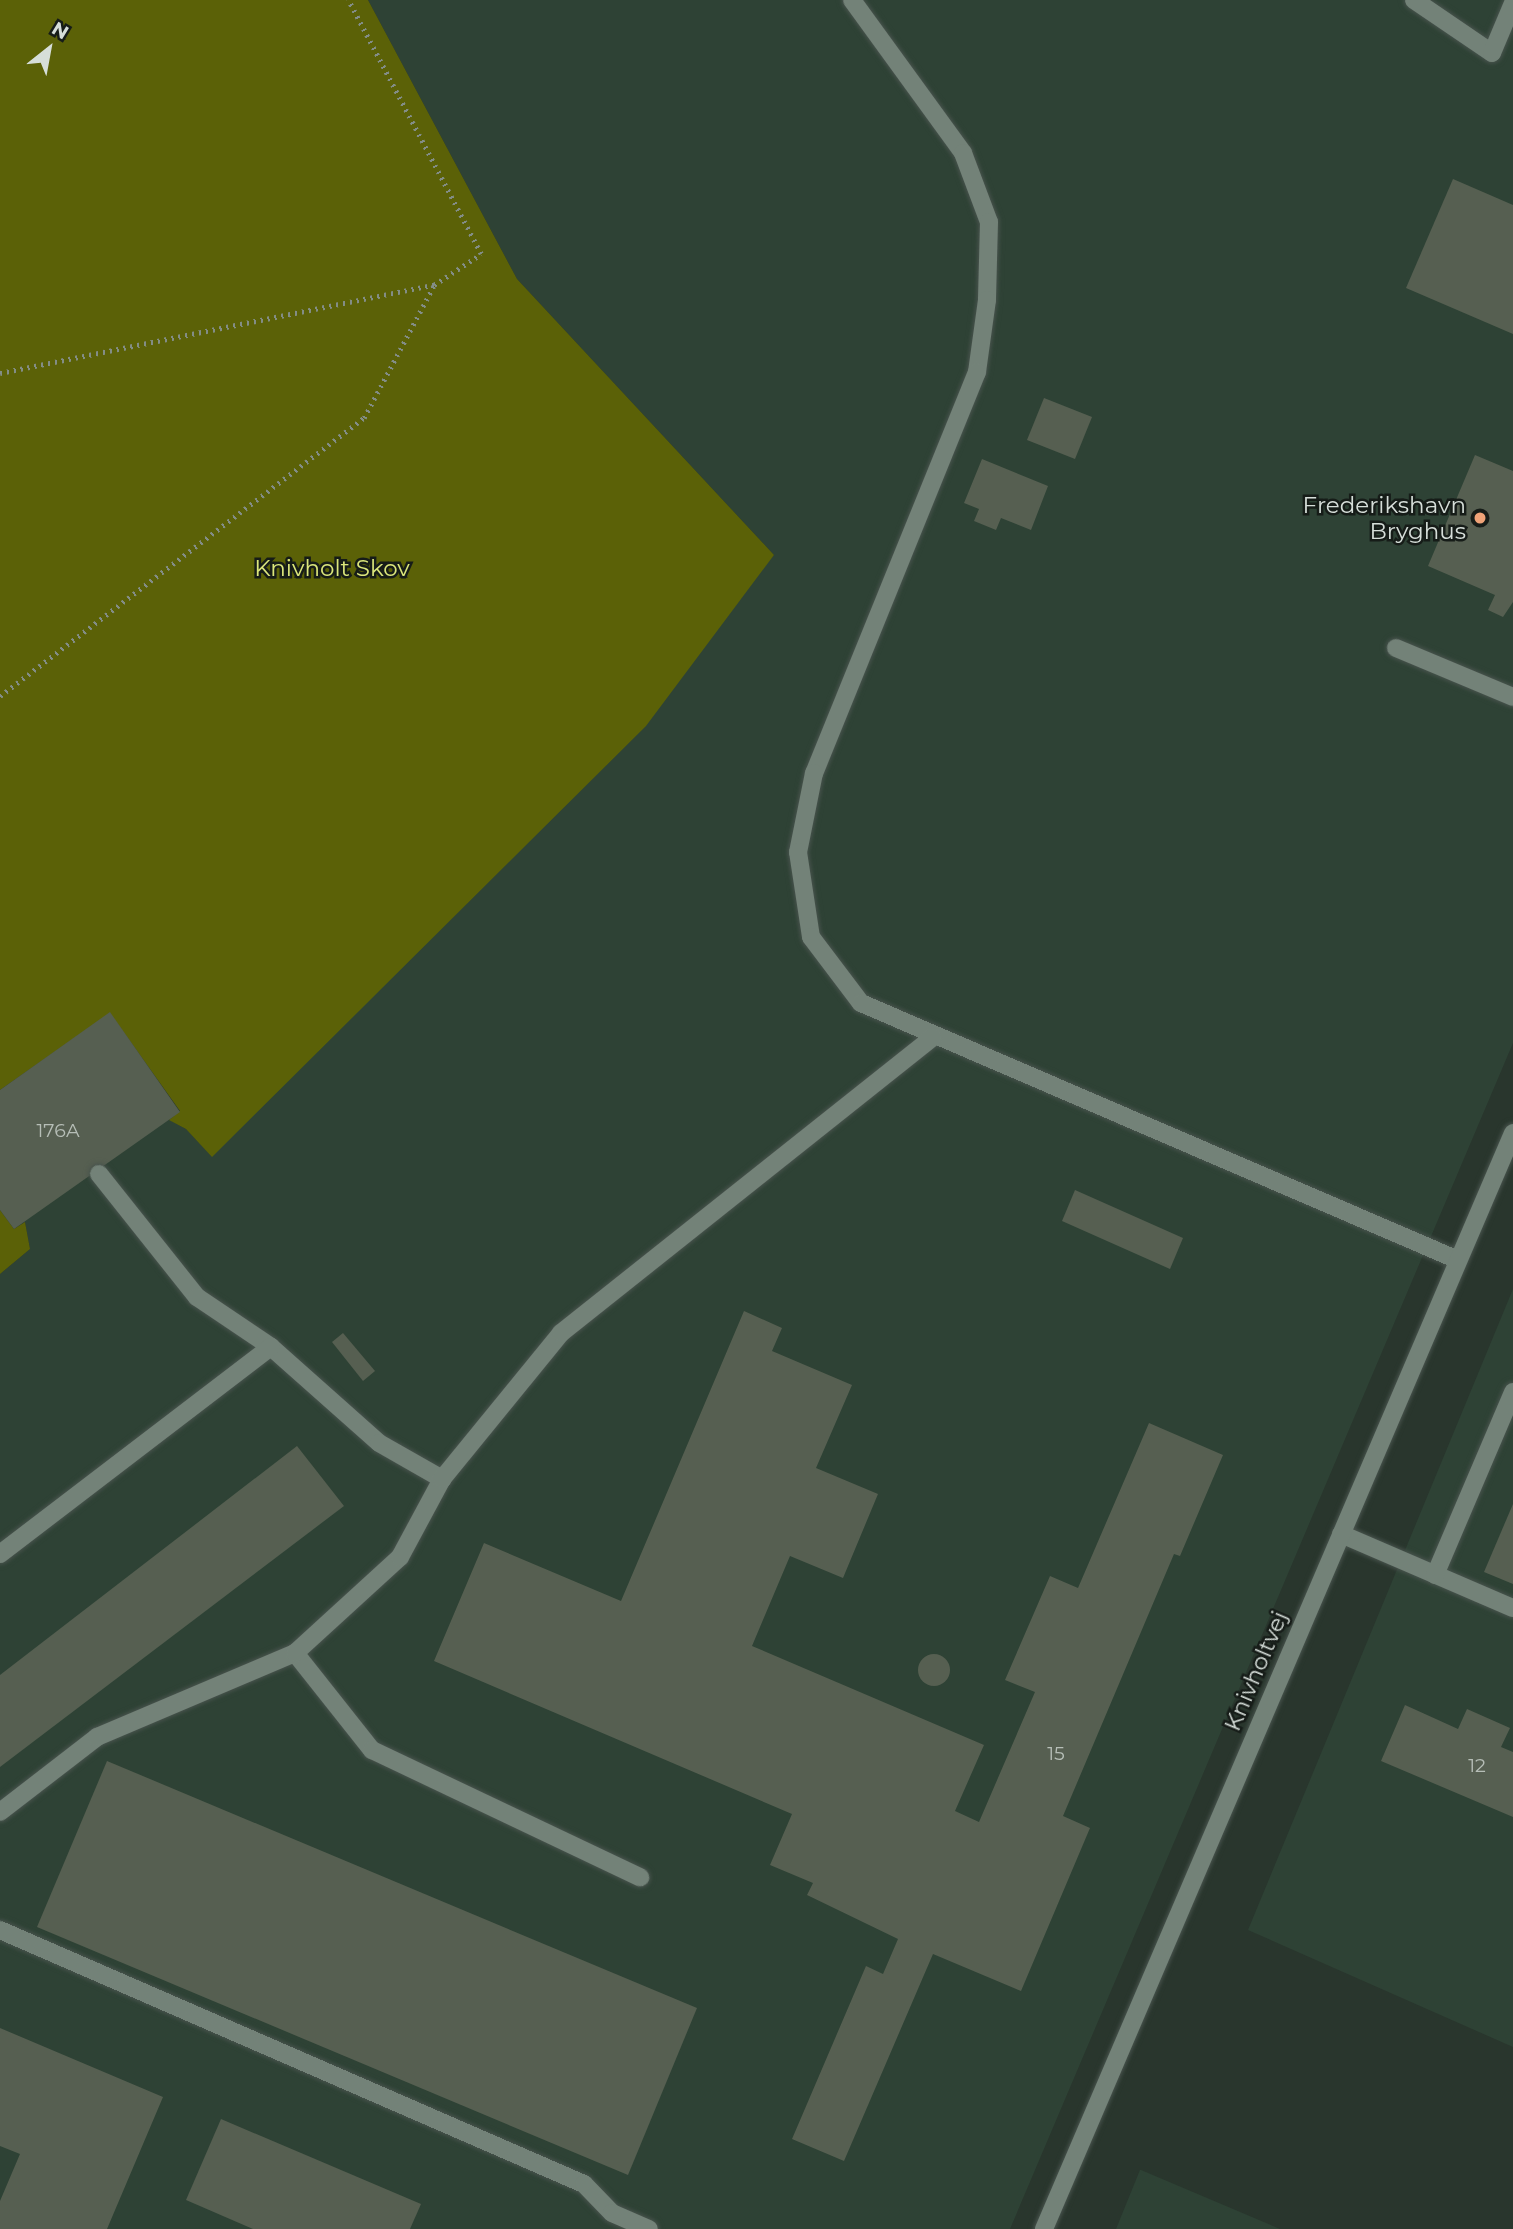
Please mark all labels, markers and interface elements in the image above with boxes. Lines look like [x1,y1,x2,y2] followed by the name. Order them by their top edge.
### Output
[14,14,84,84] north arrow
[48,17,73,44] text: N
[1303,491,1466,545] place label: Frederikshavn Bryghus
[1472,510,1488,526] marker: Frederikshavn Bryghus
[254,554,410,582] park label: Knivholt Skov
[36,1120,80,1142] house number: 176A
[1218,1607,1294,1735] street label: Knivholtvej
[1047,1743,1065,1765] house number: 15
[1468,1755,1486,1777] house number: 12

